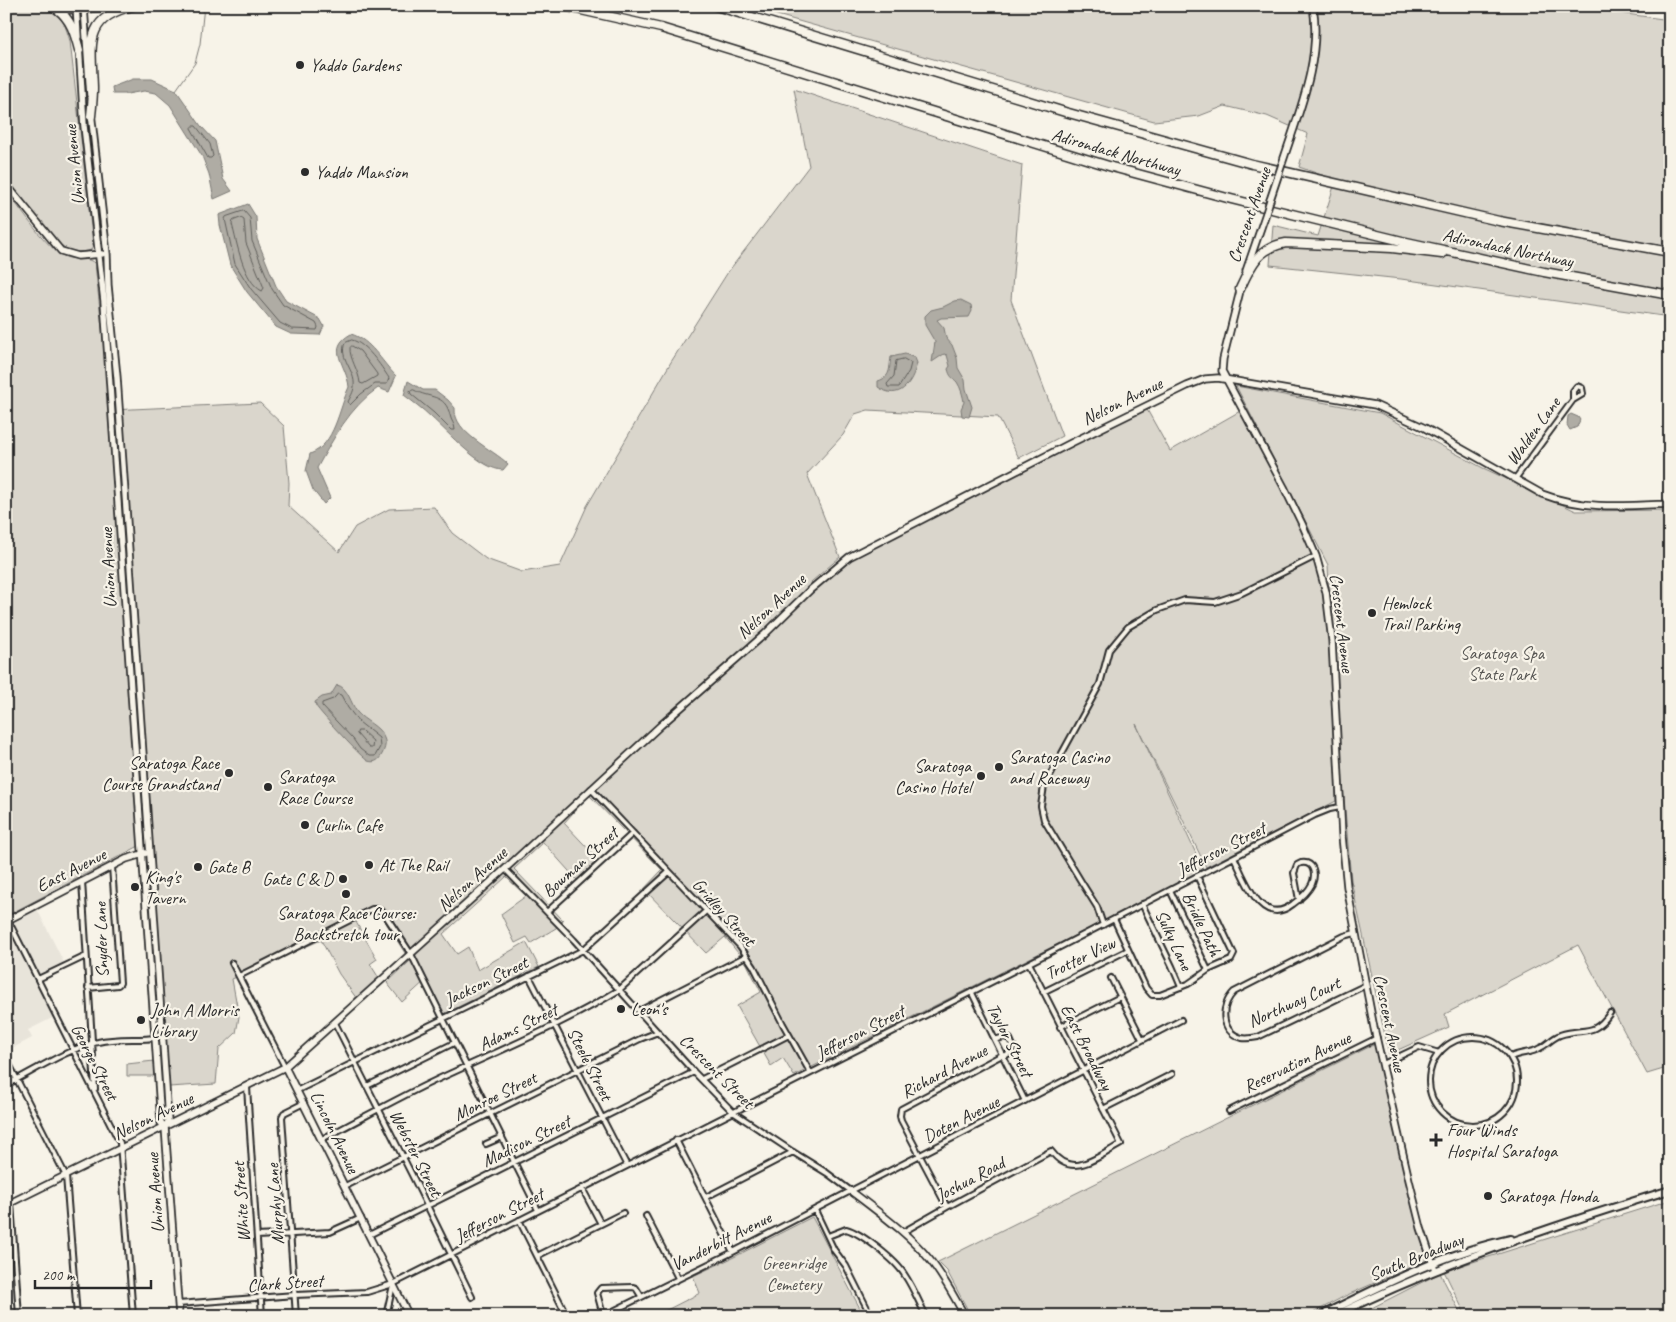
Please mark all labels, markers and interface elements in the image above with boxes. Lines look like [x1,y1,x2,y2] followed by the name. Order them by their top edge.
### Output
[310,54,402,76] place label: Yaddo Gardens
[294,59,306,71] marker: Yaddo Gardens
[59,123,89,206] street label: Union Avenue
[1049,123,1185,181] street label: Adirondack Northway
[315,161,409,183] place label: Yaddo Mansion
[1222,163,1276,265] street label: Crescent Avenue
[299,166,311,178] marker: Yaddo Mansion
[1441,223,1577,273] street label: Adirondack Northway
[1078,372,1167,430] street label: Nelson Avenue
[1501,392,1566,469] street label: Walden Lane
[95,526,121,609] street label: Union Avenue
[732,568,811,643] street label: Nelson Avenue
[1325,572,1359,675] street label: Crescent Avenue
[1382,592,1461,635] place label: Hemlock Trail Parking
[1366,607,1378,619] marker: Hemlock Trail Parking
[1460,642,1546,685] park label: Saratoga Spa State Park
[1009,746,1111,789] place label: Saratoga Casino and Raceway
[102,752,222,795] place label: Saratoga Race Course Grandstand
[895,755,974,798] place label: Saratoga Casino Hotel
[993,761,1005,773] marker: Saratoga Casino and Raceway
[278,766,353,809] place label: Saratoga Race Course
[223,767,235,779] marker: Saratoga Race Course Grandstand
[975,770,987,782] marker: Saratoga Casino Hotel
[262,781,274,793] marker: Saratoga Race Course
[315,814,383,836] place label: Curlin Cafe
[1172,816,1272,881] street label: Jefferson Street
[299,819,311,831] marker: Curlin Cafe
[537,820,625,902] street label: Bowman Street
[433,841,512,916] street label: Nelson Avenue
[32,843,111,897] street label: East Avenue
[379,854,451,876] place label: At The Rail
[208,856,252,878] place label: Gate B
[363,859,375,871] marker: At The Rail
[192,861,204,873] marker: Gate B
[145,866,186,909] place label: King's Tavern
[262,868,335,890] place label: Gate C & D
[337,873,349,885] marker: Gate C & D
[688,873,762,952] street label: Gridley Street
[129,881,141,893] marker: King's Tavern
[340,888,352,900] marker: Saratoga Race Course: Backstretch tour
[1177,888,1227,961] street label: Bridle Path
[89,901,113,978] street label: Snyder Lane
[277,902,416,945] place label: Saratoga Race Course: Backstretch tour
[1150,906,1198,975] street label: Sulky Lane
[1041,931,1120,984] street label: Trotter View
[440,951,533,1011] street label: Jackson Street
[1244,971,1345,1032] street label: Northway Court
[1369,972,1411,1075] street label: Crescent Avenue
[475,997,564,1055] street label: Adams Street
[631,998,669,1020] place label: Leon's
[150,999,241,1042] place label: John A Morris Library
[811,999,911,1064] street label: Jefferson Street
[982,999,1039,1083] street label: Taylor Street
[1056,1000,1119,1095] street label: East Broadway
[615,1003,627,1015] marker: Leon's
[135,1014,147,1026] marker: John A Morris Library
[66,1020,125,1106] street label: George Street
[562,1024,619,1106] street label: Steele Street
[1240,1026,1355,1097] street label: Reservation Avenue
[675,1029,760,1114] street label: Crescent Street
[897,1039,992,1103] street label: Richard Avenue
[450,1066,542,1125] street label: Monroe Street
[109,1087,198,1145] street label: Nelson Avenue
[306,1087,365,1178] street label: Lincoln Avenue
[919,1090,1004,1148] street label: Doten Avenue
[385,1106,448,1202] street label: Webster Street
[478,1109,576,1172] street label: Madison Street
[1447,1119,1558,1162] place label: Four Winds Hospital Saratoga
[1429,1133,1443,1147] marker: Four Winds Hospital Saratoga
[931,1150,1011,1207] street label: Joshua Road
[141,1151,169,1234] street label: Union Avenue
[227,1159,255,1243] street label: White Street
[261,1162,289,1245] street label: Murphy Lane
[450,1182,550,1247] street label: Jefferson Street
[1498,1185,1600,1207] place label: Saratoga Honda
[1482,1190,1494,1202] marker: Saratoga Honda
[667,1206,776,1276] street label: Vanderbilt Avenue
[1366,1227,1468,1286] street label: South Broadway
[762,1252,827,1295] park label: Greenridge Cemetery
[35,1257,151,1289] scale bar
[42,1266,76,1285] text: 200 m
[246,1269,327,1297] street label: Clark Street

